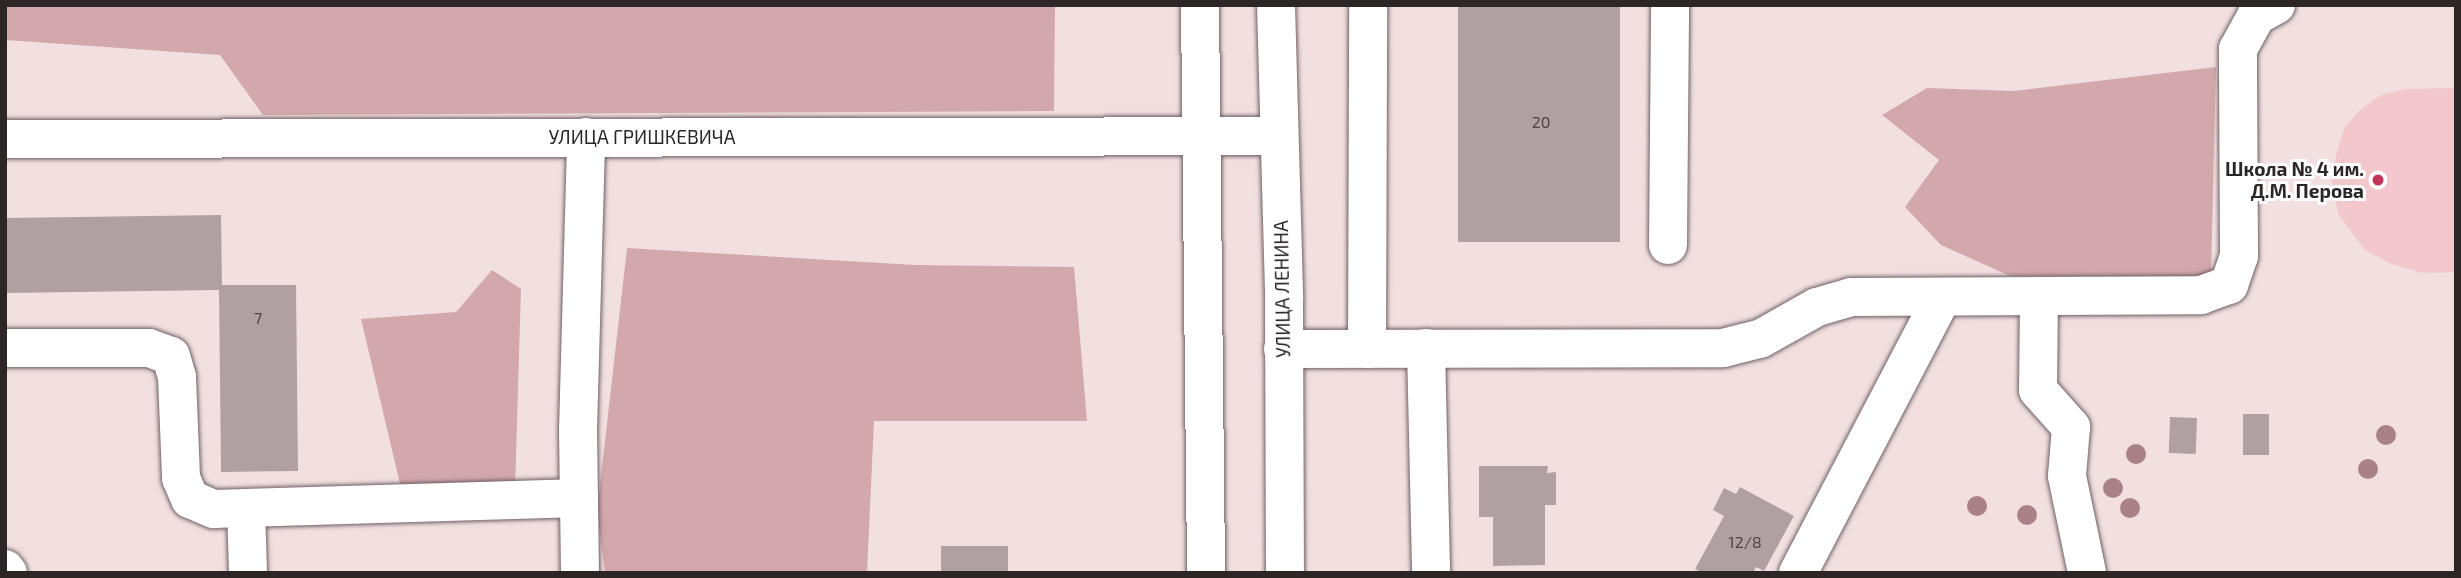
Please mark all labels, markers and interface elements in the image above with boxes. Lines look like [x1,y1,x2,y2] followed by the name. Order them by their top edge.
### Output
[1532,112,1550,132] house number: 20
[548,126,736,148] street label: УЛИЦА ГРИШКЕВИЧА
[2225,158,2364,202] place label: Школа № 4 им. Д.М. Перова
[2370,172,2386,188] marker: Школа № 4 им. Д.М. Перова
[1269,220,1295,358] street label: УЛИЦА ЛЕНИНА
[254,308,262,328] house number: 7
[1728,532,1762,552] house number: 12/8

